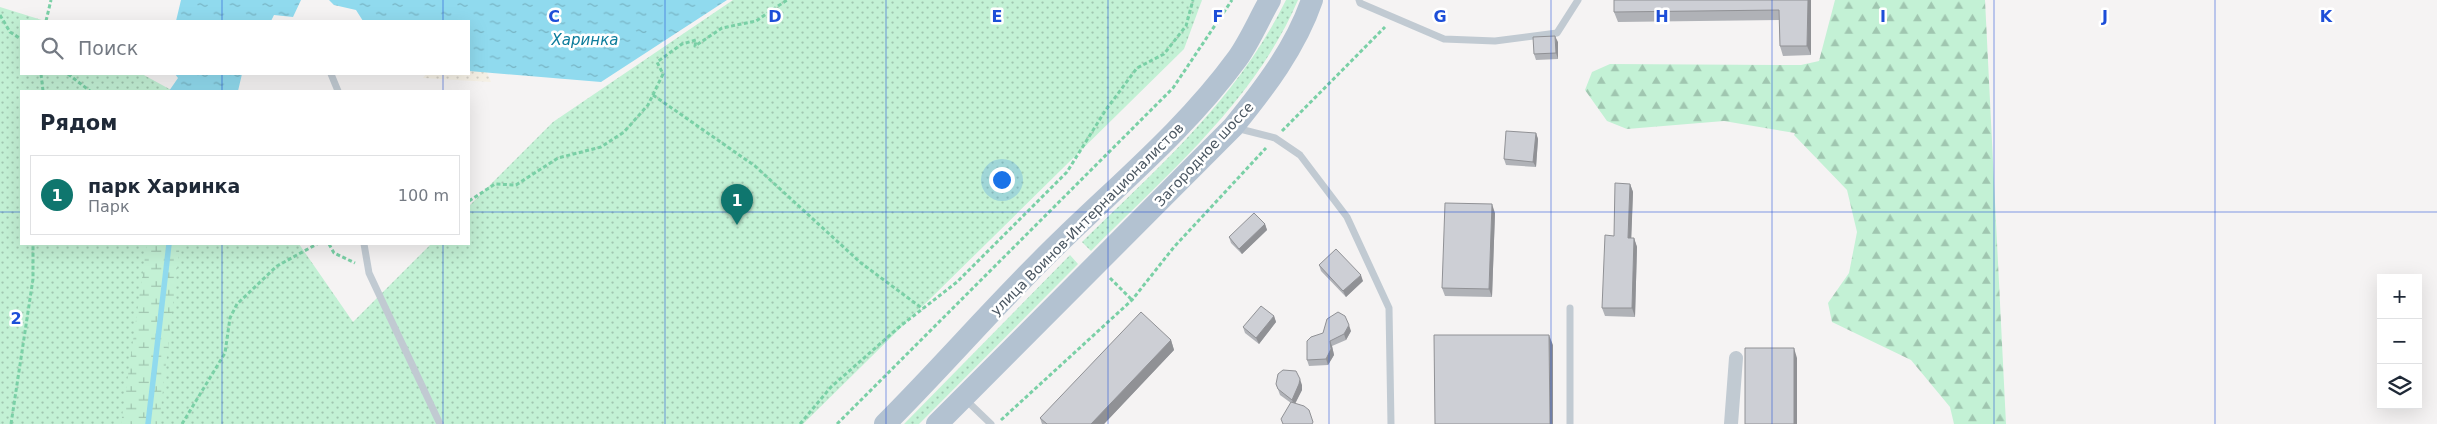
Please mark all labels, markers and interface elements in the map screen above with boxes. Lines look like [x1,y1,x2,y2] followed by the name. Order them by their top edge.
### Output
[548,7,560,26] text: C
[768,7,782,26] text: D
[992,7,1002,26] text: E
[1213,7,1223,26] text: F
[1433,7,1447,26] text: G
[1655,7,1669,26] text: H
[1880,7,1886,26] text: I
[2101,7,2108,26] text: J
[2320,7,2333,26] text: K
[20,20,470,75] search box
[551,31,618,49] water label: Харинка
[38,34,66,62] icon: search
[78,37,138,59] text: Поиск
[1152,99,1256,209] street label: Загородное шоссе
[40,111,117,135] text: Рядом
[987,119,1187,319] street label: улица Воинов-Интернационалистов
[989,167,1015,193] your location
[88,175,240,197] text: парк Харинка
[721,184,753,225] pin: 1
[51,186,63,205] text: 1
[398,186,449,205] text: 100 m
[88,197,130,216] text: Парк
[2377,274,2422,409] map controls
[2377,274,2422,319] button: +
[10,309,22,328] text: 2
[2377,319,2422,364] button: −
[2377,364,2422,409] button: layers

